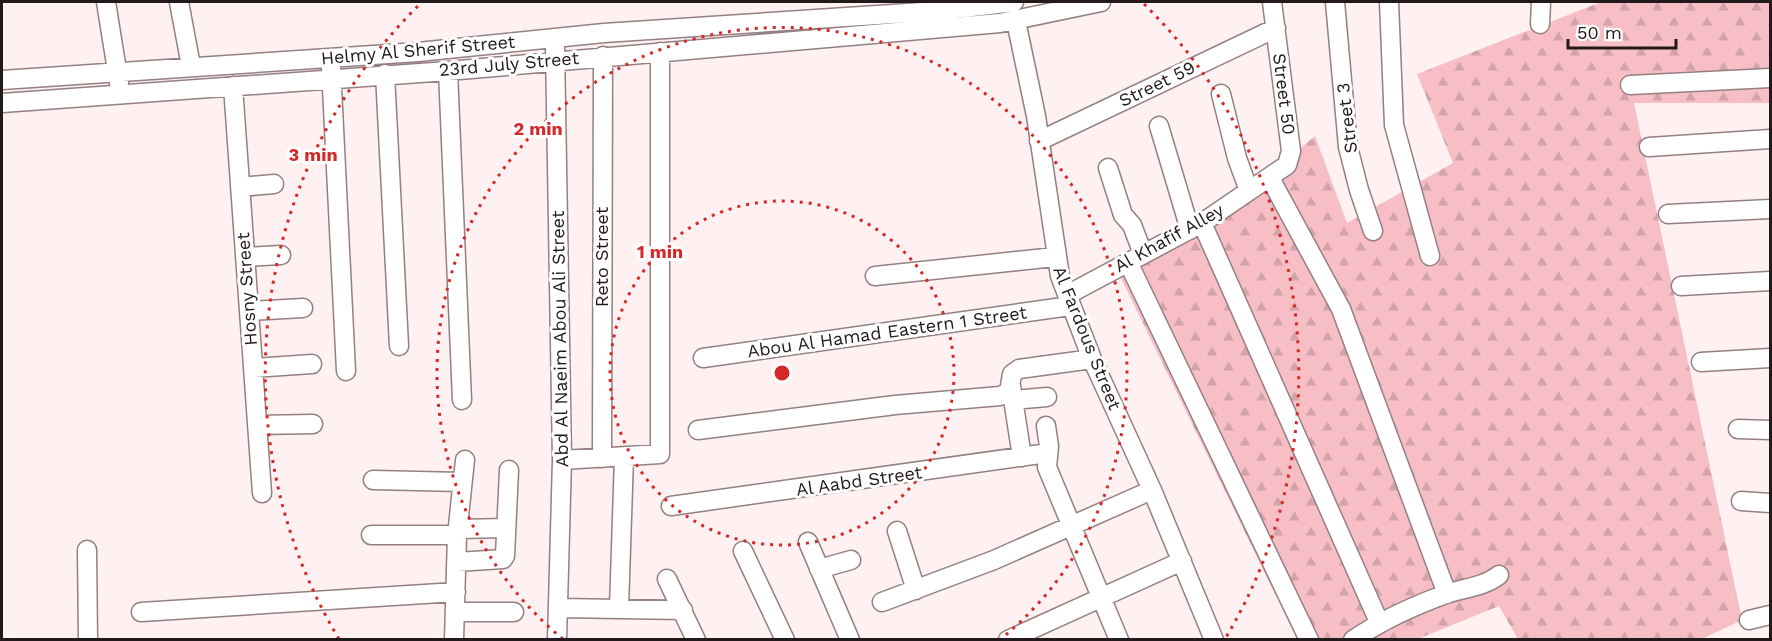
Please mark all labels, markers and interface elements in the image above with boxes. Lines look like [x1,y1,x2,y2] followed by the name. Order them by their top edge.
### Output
[1568,12,1676,50] scale bar
[1577,22,1622,43] text: 50 m
[320,31,516,68] street label: Helmy Al Sherif Street
[438,47,580,80] street label: 23rd July Street
[1269,52,1300,136] street label: Street 50
[1115,56,1198,111] street label: Street 59
[1332,82,1361,154] street label: Street 3
[513,118,563,139] text: 2 min
[288,144,338,165] text: 3 min
[1110,199,1228,276] street label: Al Khafif Alley
[591,206,612,307] street label: Reto Street
[547,210,572,468] street label: Abd Al Naeim Abou Ali Street
[232,231,261,346] street label: Hosny Street
[637,241,683,262] text: 1 min
[1049,263,1126,413] street label: Al Fardous Street
[746,301,1029,362] street label: Abou Al Hamad Eastern 1 Street
[772,363,792,383] centre of rings
[795,461,924,500] street label: Al Aabd Street

